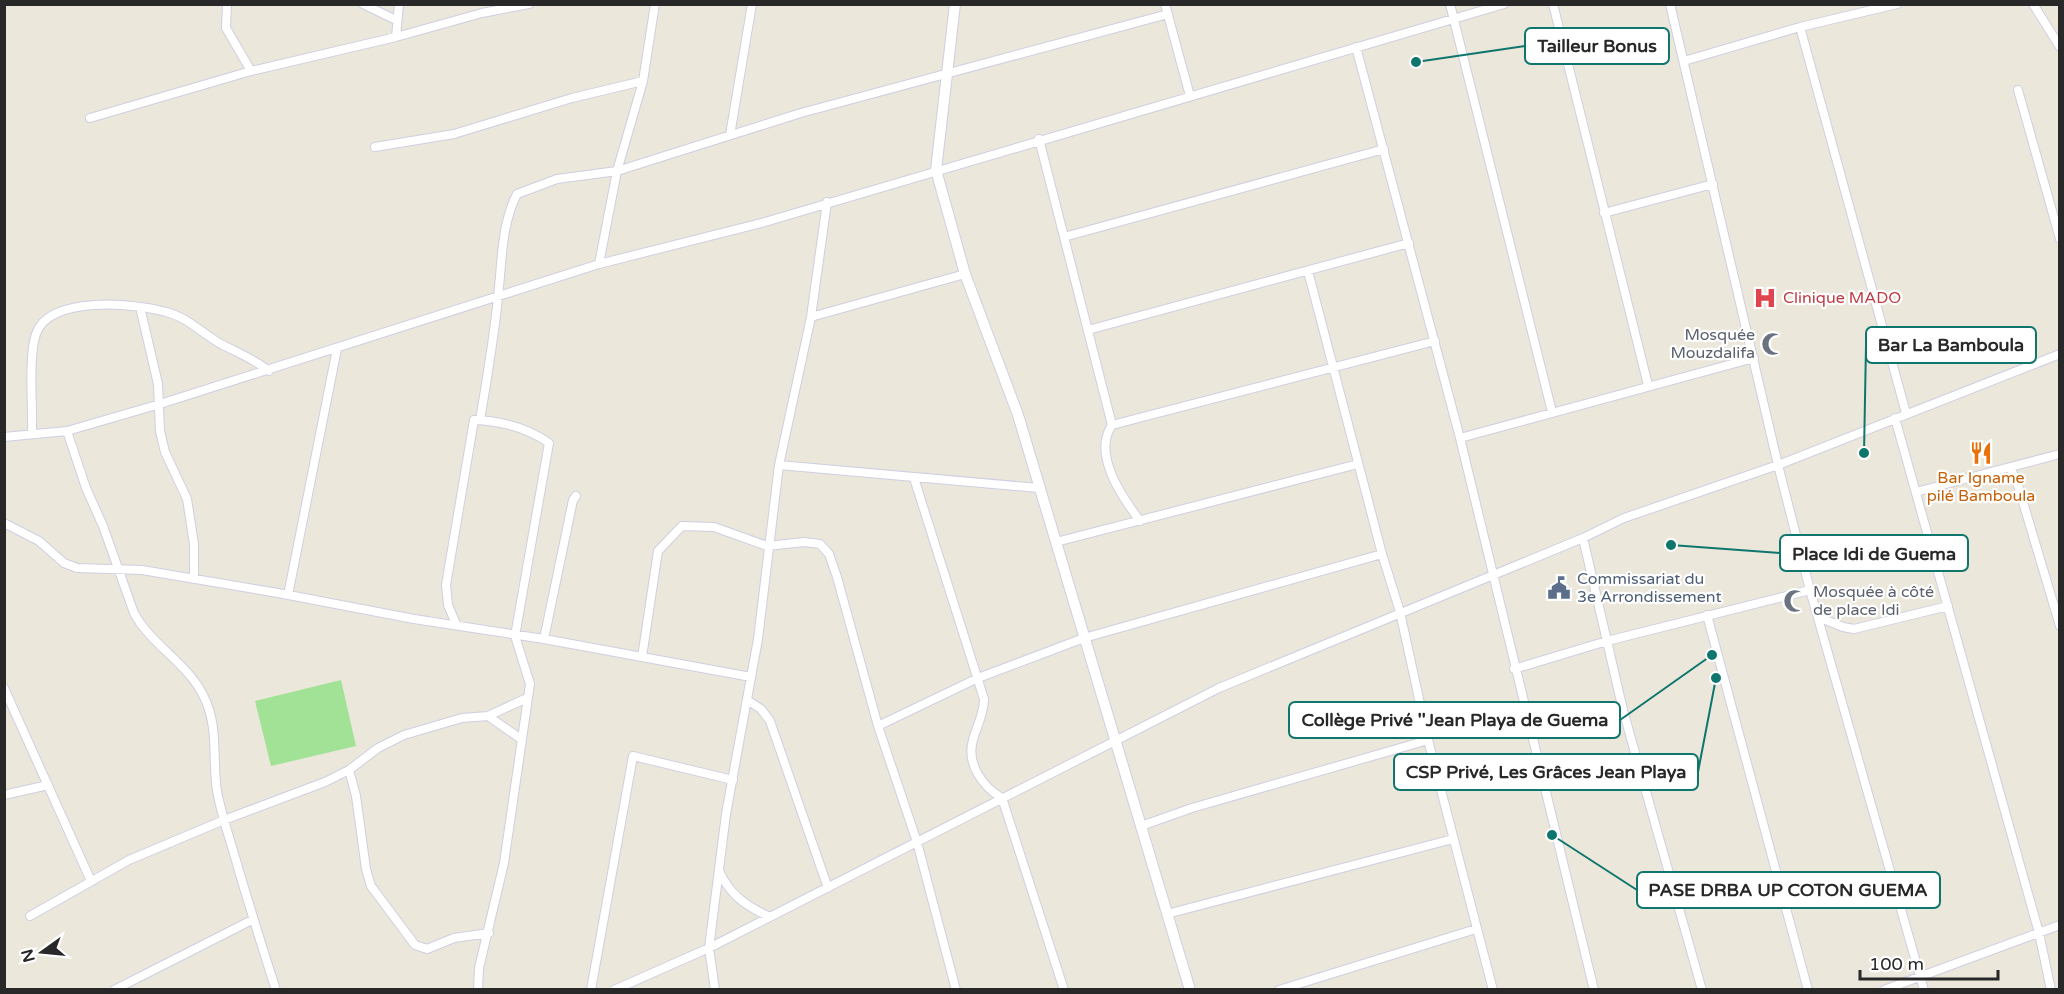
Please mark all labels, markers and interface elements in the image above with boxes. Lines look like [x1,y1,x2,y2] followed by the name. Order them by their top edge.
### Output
[1525,28,1669,64] callout: Tailleur Bonus
[1536,35,1657,57] text: Tailleur Bonus
[1752,285,1778,311] hospital icon: Clinique MADO
[1783,288,1901,308] place label: Clinique MADO
[1670,325,1755,363] place label: Mosquée Mouzdalifa
[1866,327,2036,363] callout: Bar La Bamboula
[1760,331,1786,357] mosque icon: Mosquée Mouzdalifa
[1878,334,2024,356] text: Bar La Bamboula
[1968,440,1994,466] restaurant icon: Bar Igname pilé Bamboula
[1927,468,2035,506] place label: Bar Igname pilé Bamboula
[1780,535,1968,571] callout: Place Idi de Guema
[1792,543,1956,565] text: Place Idi de Guema
[1577,569,1722,607] place label: Commissariat du 3e Arrondissement
[1546,575,1572,601] public building icon: Commissariat du 3e Arrondissement
[1813,582,1934,620] place label: Mosquée à côté de place Idi
[1782,588,1808,614] mosque icon: Mosquée à côté de place Idi
[1289,702,1620,738] callout: Collège Privé ''Jean Playa de Guema
[1302,709,1608,731] text: Collège Privé ''Jean Playa de Guema
[1394,754,1698,790] callout: CSP Privé, Les Grâces Jean Playa
[1406,761,1686,783] text: CSP Privé, Les Grâces Jean Playa
[1637,872,1940,908] callout: PASE DRBA UP COTON GUEMA
[1648,879,1928,901] text: PASE DRBA UP COTON GUEMA
[12,922,72,982] north arrow
[1860,943,1998,981] scale bar
[17,947,40,964] text: N
[1869,953,1924,975] text: 100 m

